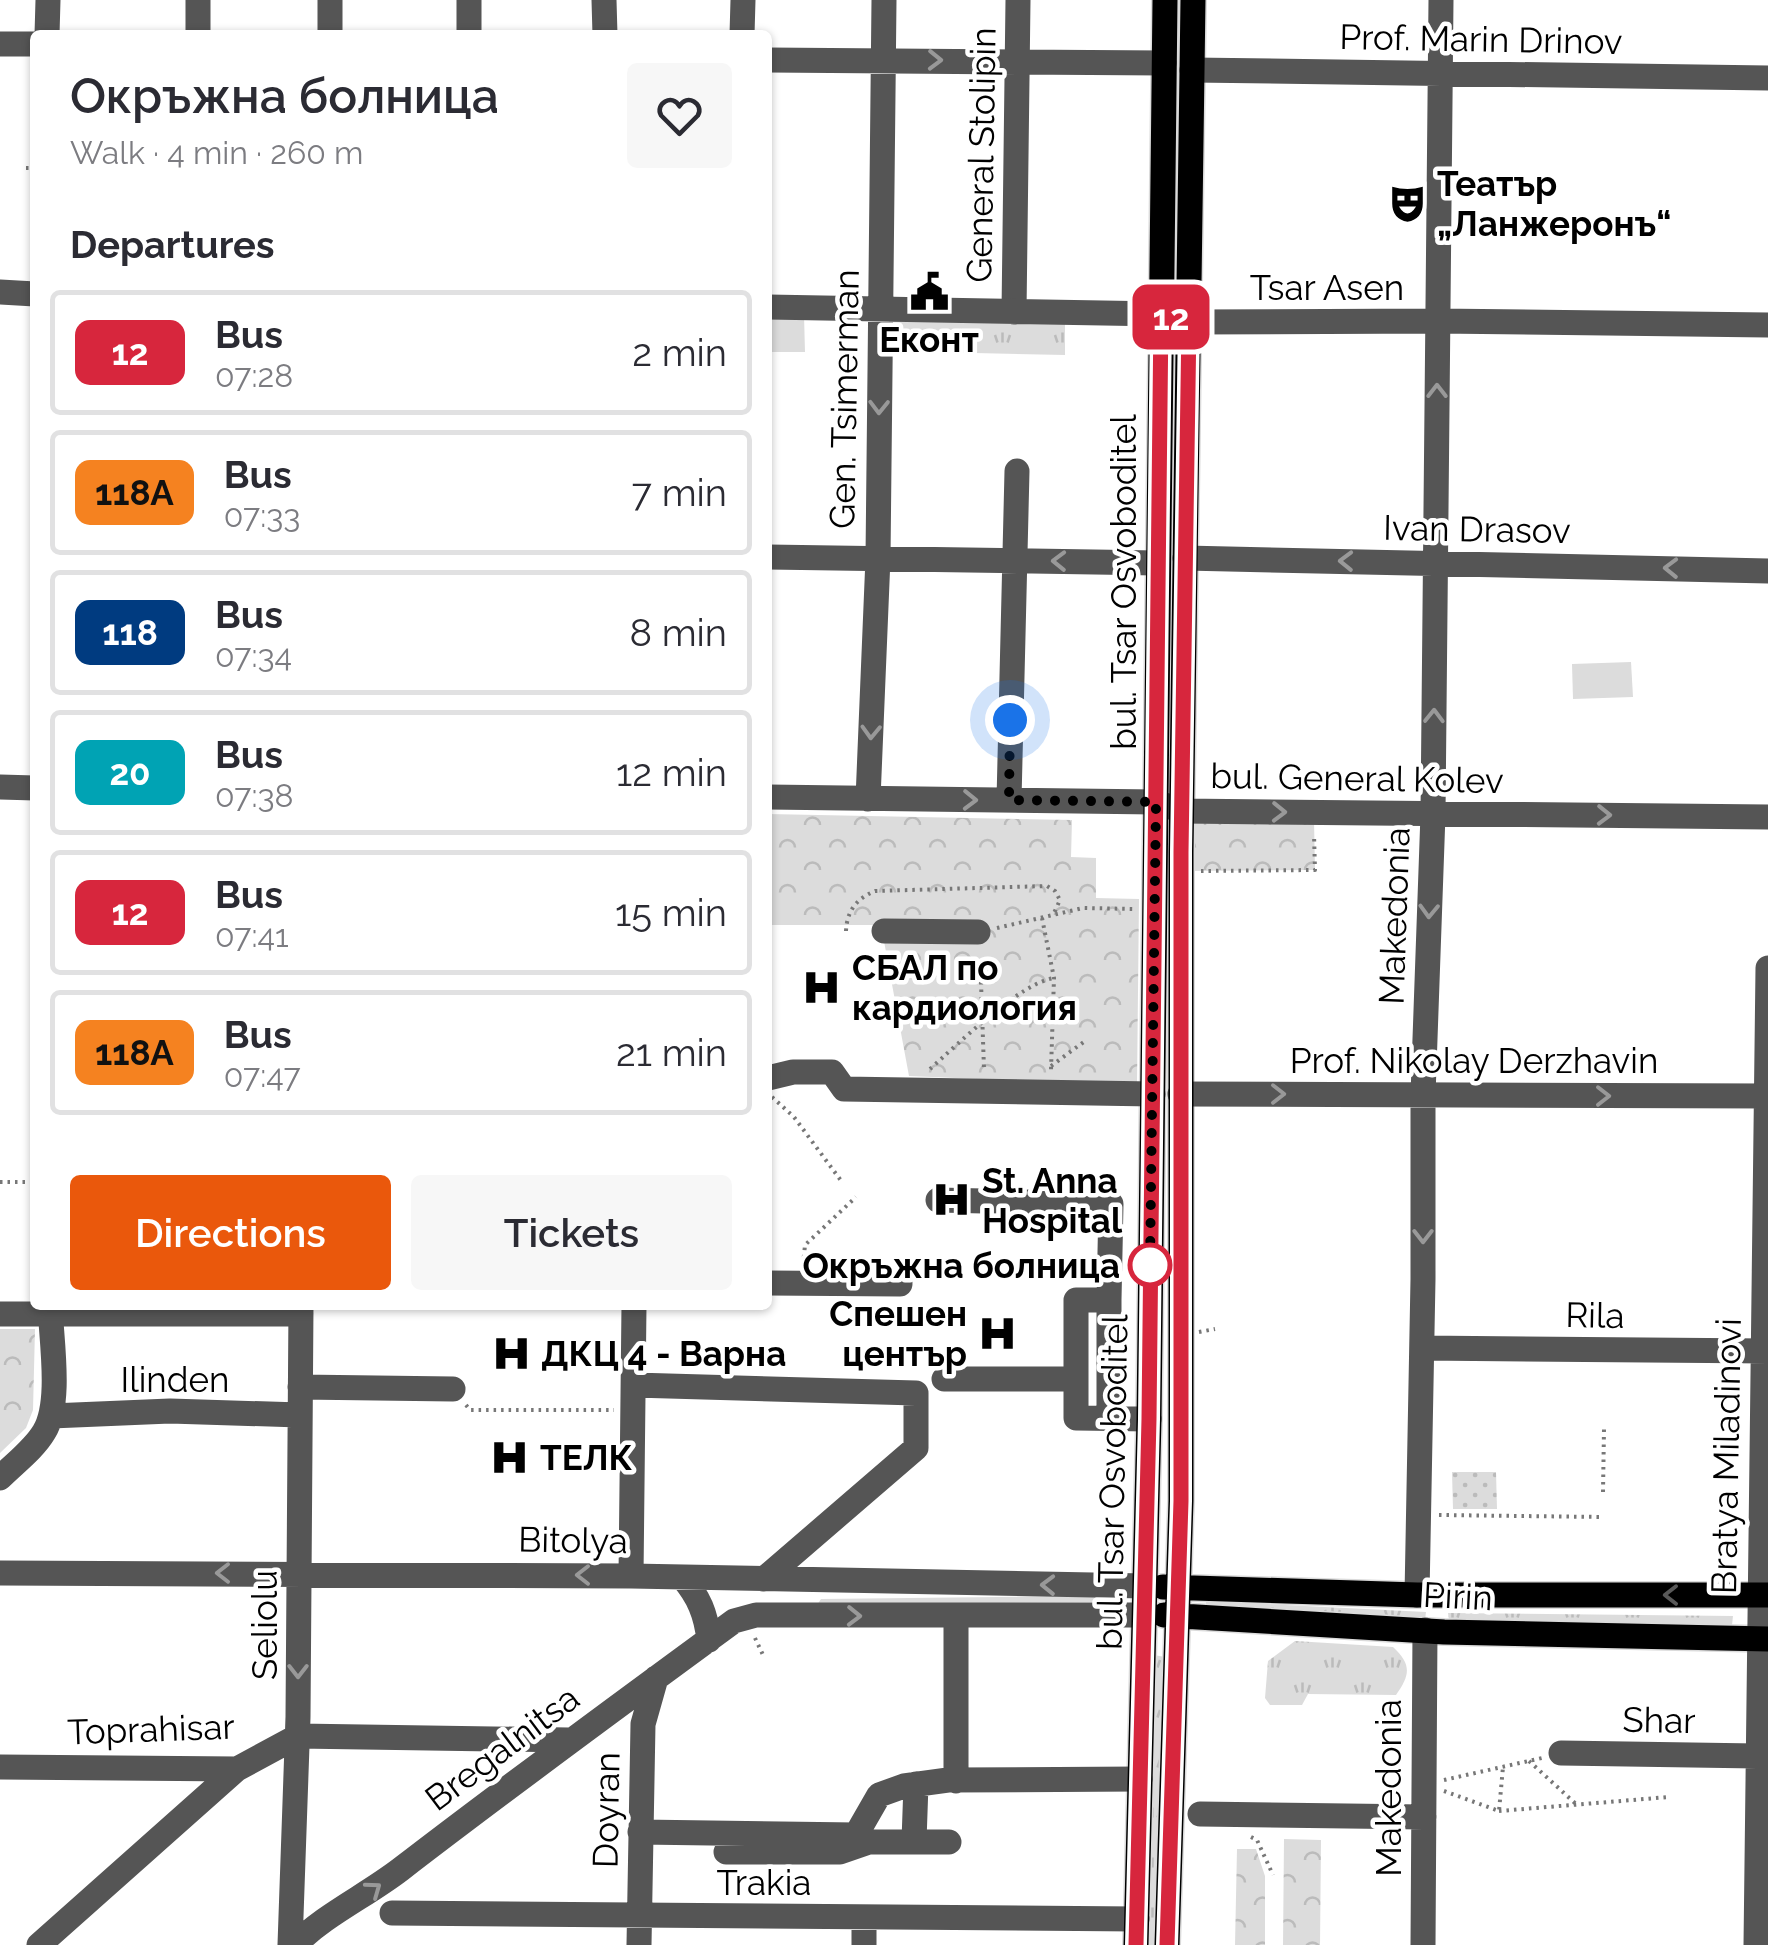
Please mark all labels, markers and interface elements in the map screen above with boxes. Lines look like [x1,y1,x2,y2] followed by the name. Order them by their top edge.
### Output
[1339,16,1623,62] street label: Prof. Marin Drinov
[958,27,1004,283] street label: General Stolipin
[928,49,943,71] one-way arrow
[627,63,732,168] button: heart
[70,68,499,124] text: Окръжна болница
[70,134,363,171] text: Walk · 4 min · 260 m
[1437,163,1671,244] place label: Театър „Ланжеронъ“
[1386,182,1428,224] theatre icon: Театър „Ланжеронъ“
[70,222,275,267] text: Departures
[1250,267,1404,308] street label: Tsar Asen
[821,269,867,529] street label: Gen. Tsimerman
[908,271,950,313] public building icon: Еконт
[1126,284,1216,350] line badge: 12
[1152,297,1190,338] text: 12
[215,312,283,357] text: Bus
[879,319,979,360] place label: Еконт
[632,330,727,375] text: 2 min
[111,332,149,373] text: 12
[215,357,293,394] text: 07:28
[1426,383,1448,398] one-way arrow
[868,400,890,415] one-way arrow
[1103,414,1144,750] street label: bul. Tsar Osvoboditel
[224,452,292,497] text: Bus
[632,470,727,515] text: 7 min
[95,472,174,513] text: 118А
[224,497,300,534] text: 07:33
[1383,507,1571,551] street label: Ivan Drasov
[1051,551,1067,572] one-way arrow
[1337,551,1353,572] one-way arrow
[1662,558,1678,579] one-way arrow
[215,592,283,637] text: Bus
[629,610,727,655] text: 8 min
[102,612,158,653] text: 118
[215,637,292,674] text: 07:34
[985,695,1035,745] your location
[1423,708,1445,724] one-way arrow
[861,724,882,740] one-way arrow
[215,732,283,777] text: Bus
[616,750,727,795] text: 12 min
[109,752,151,793] text: 20
[1210,755,1504,801] street label: bul. General Kolev
[215,777,294,814] text: 07:38
[962,789,978,810] one-way arrow
[1272,801,1288,823] one-way arrow
[1598,804,1613,826] one-way arrow
[1370,827,1418,1005] street label: Makedonia
[215,872,283,917] text: Bus
[615,890,727,935] text: 15 min
[111,892,149,933] text: 12
[1419,904,1440,920] one-way arrow
[215,917,289,954] text: 07:41
[852,947,1077,1028] place label: СБАЛ по кардиология
[801,966,843,1008] hospital icon: СБАЛ по кардиология
[224,1012,292,1057] text: Bus
[616,1030,727,1075] text: 21 min
[95,1032,174,1073] text: 118А
[1290,1040,1658,1081] street label: Prof. Nikolay Derzhavin
[224,1057,301,1094] text: 07:47
[1270,1084,1286,1105] one-way arrow
[1596,1085,1611,1107] one-way arrow
[982,1160,1123,1241] place label: St. Anna Hospital
[70,1175,391,1290] button: Directions
[411,1175,732,1290] button: Tickets
[931,1179,973,1221] hospital icon: St. Anna Hospital
[1412,1228,1434,1244] one-way arrow
[1129,1244,1171,1286] marker: Окръжна болница
[802,1245,1120,1286] place label: Окръжна болница
[829,1293,967,1374] place label: Спешен център
[1565,1294,1625,1336] street label: Rila
[976,1312,1018,1354] hospital icon: Спешен център
[1089,1313,1135,1650] street label: bul. Tsar Osvoboditel
[1703,1318,1749,1594] street label: Bratya Miladinovi
[490,1332,532,1374] hospital icon: ДКЦ 4 - Варна
[541,1333,786,1374] place label: ДКЦ 4 - Варна
[121,1359,229,1400] street label: Ilinden
[489,1436,531,1478] hospital icon: ТЕЛК
[540,1437,633,1478] place label: ТЕЛК
[518,1519,628,1561] street label: Bitolya
[214,1562,230,1584] one-way arrow
[574,1564,590,1586] one-way arrow
[244,1570,285,1680] street label: Seliolu
[1039,1574,1055,1595] one-way arrow
[1422,1574,1494,1618] street label: Pirin
[1662,1584,1678,1606] one-way arrow
[846,1605,862,1627] one-way arrow
[287,1664,309,1679] one-way arrow
[417,1677,587,1819] street label: Bregalnitsa
[1368,1699,1409,1877] street label: Makedonia
[1622,1699,1696,1741] street label: Shar
[67,1706,235,1752] street label: Toprahisar
[584,1752,628,1868] street label: Doyran
[717,1862,811,1903] street label: Trakia
[363,1884,381,1901] one-way arrow

